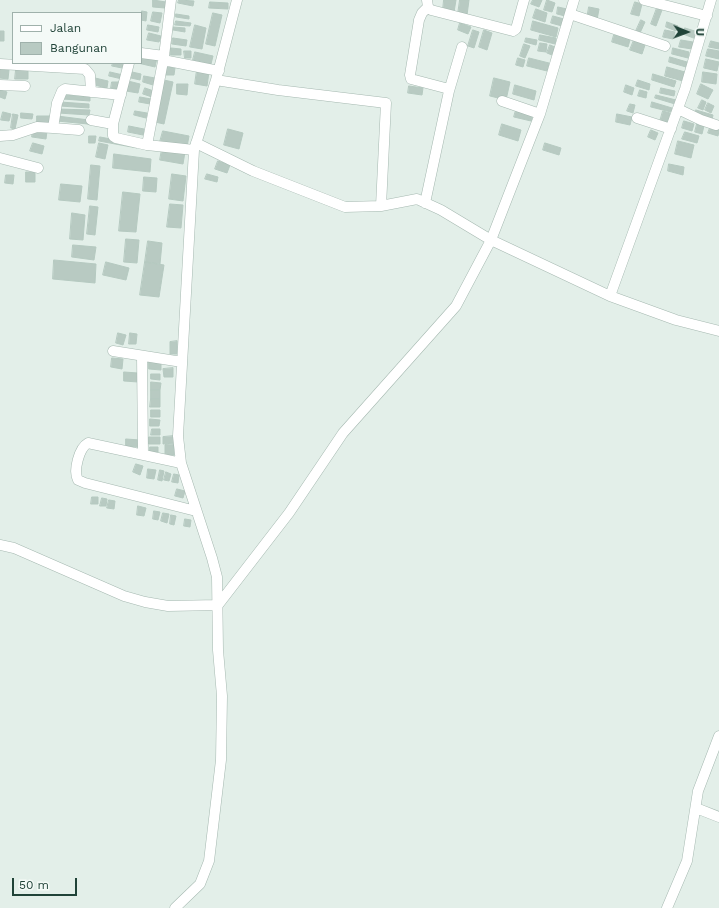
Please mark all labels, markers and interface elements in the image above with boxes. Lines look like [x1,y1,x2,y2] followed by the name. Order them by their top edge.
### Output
[12,12,142,64] legend
[667,12,707,52] north arrow
[50,21,81,35] text: Jalan
[693,28,706,36] text: U
[50,41,108,55] text: Bangunan
[14,870,79,896] scale bar
[19,878,49,892] text: 50 m

